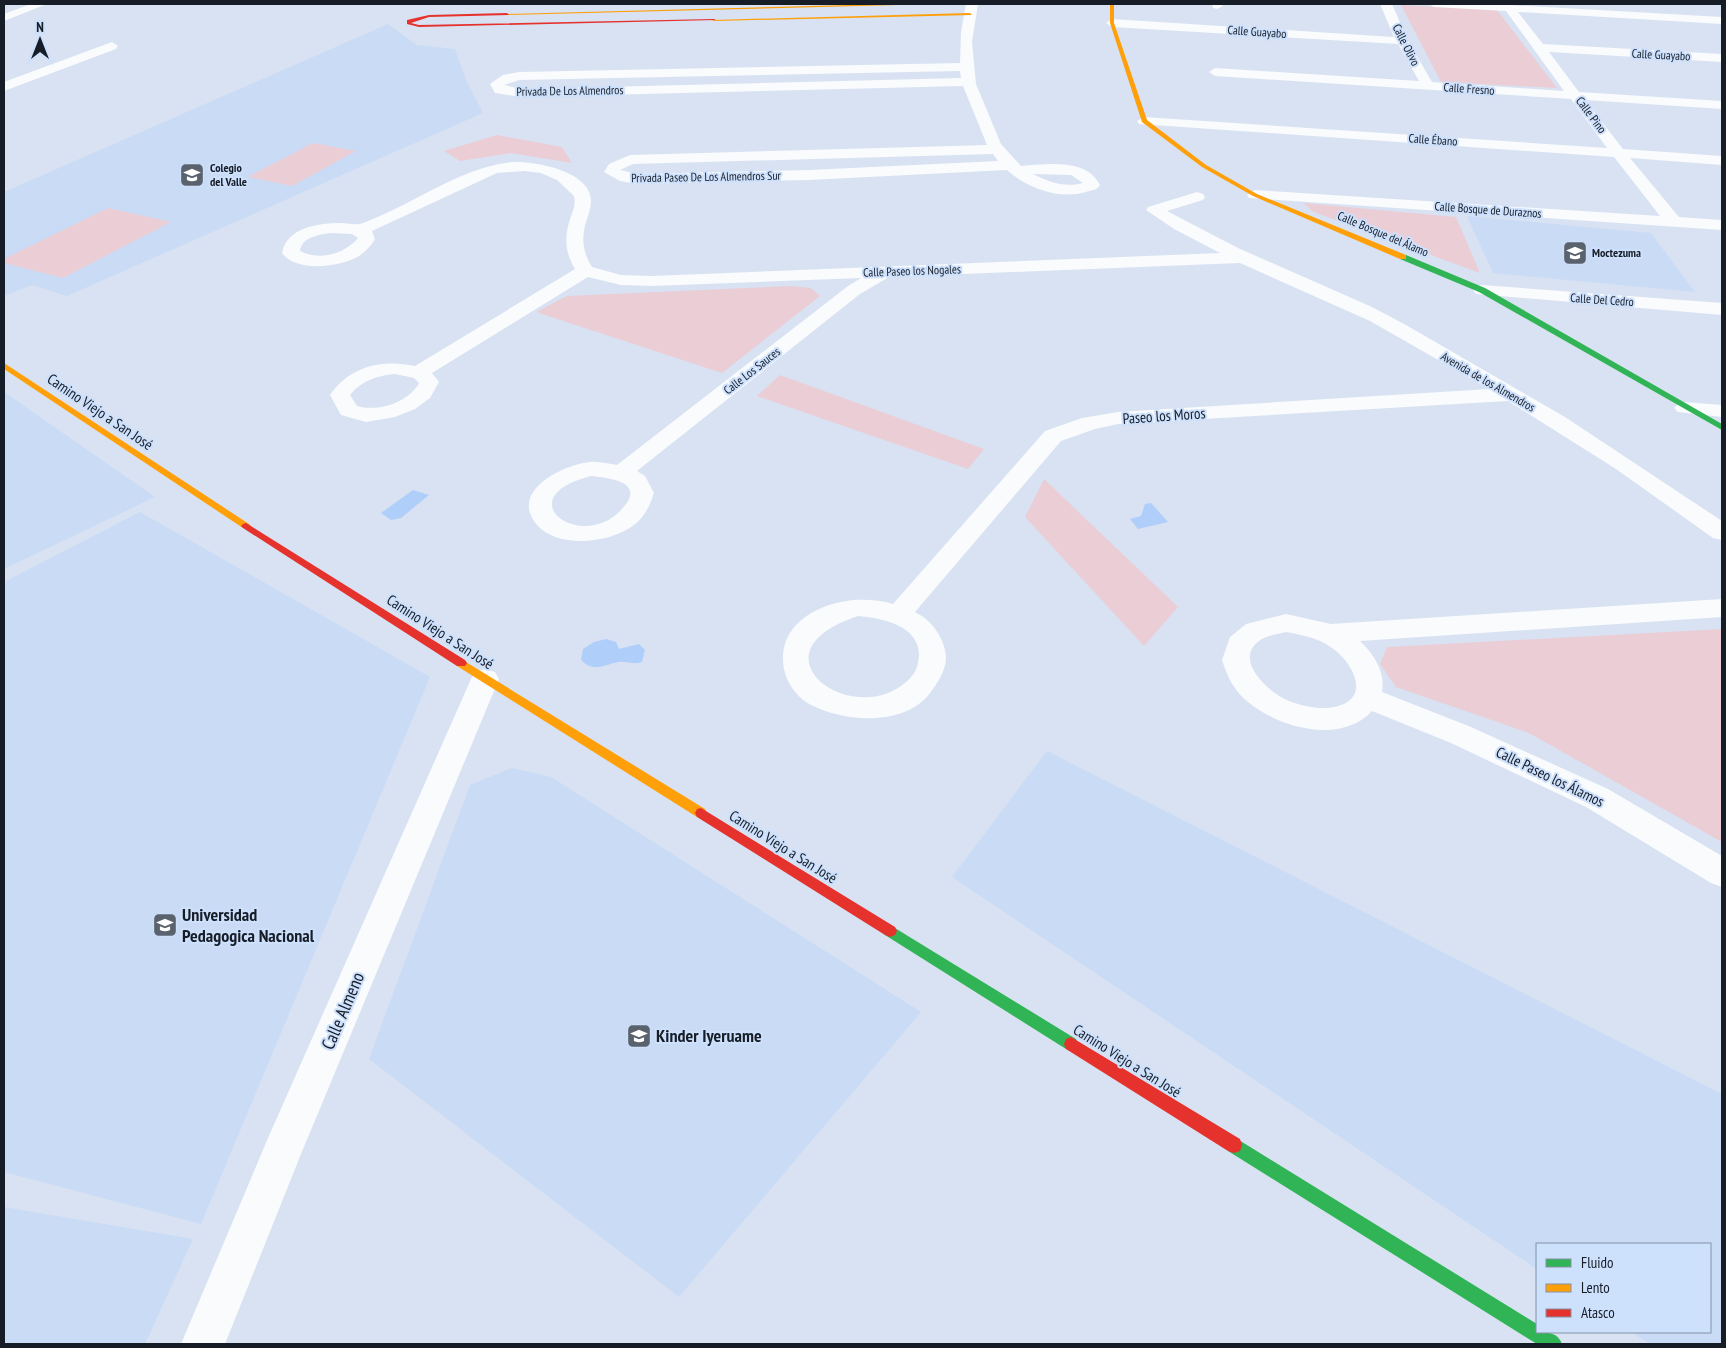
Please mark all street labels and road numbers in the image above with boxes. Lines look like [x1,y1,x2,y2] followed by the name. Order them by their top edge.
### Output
[1390,21,1423,68] street label: Calle Olivo
[1227,22,1287,41] street label: Calle Guayabo
[1631,45,1691,64] street label: Calle Guayabo
[1443,79,1495,98] street label: Calle Fresno
[516,82,624,99] street label: Privada De Los Almendros
[1573,94,1610,136] street label: Calle Pino
[1408,130,1458,149] street label: Calle Ébano
[631,168,782,185] street label: Privada Paseo De Los Almendros Sur
[1434,198,1542,221] street label: Calle Bosque de Duraznos
[1335,208,1431,259] street label: Calle Bosque del Álamo
[863,261,961,280] street label: Calle Paseo los Nogales
[1570,290,1634,309] street label: Calle Del Cedro
[720,344,783,397] street label: Calle Los Sauces
[1438,348,1538,415] street label: Avenida de los Almendros
[44,369,157,454] street label: Camino Viejo a San José
[1122,403,1206,428] street label: Paseo los Moros
[383,590,497,673] street label: Camino Viejo a San José
[1493,742,1607,811] street label: Calle Paseo los Álamos
[726,806,841,887] street label: Camino Viejo a San José
[316,968,369,1053] street label: Calle Almeno
[1070,1020,1185,1101] street label: Camino Viejo a San José

